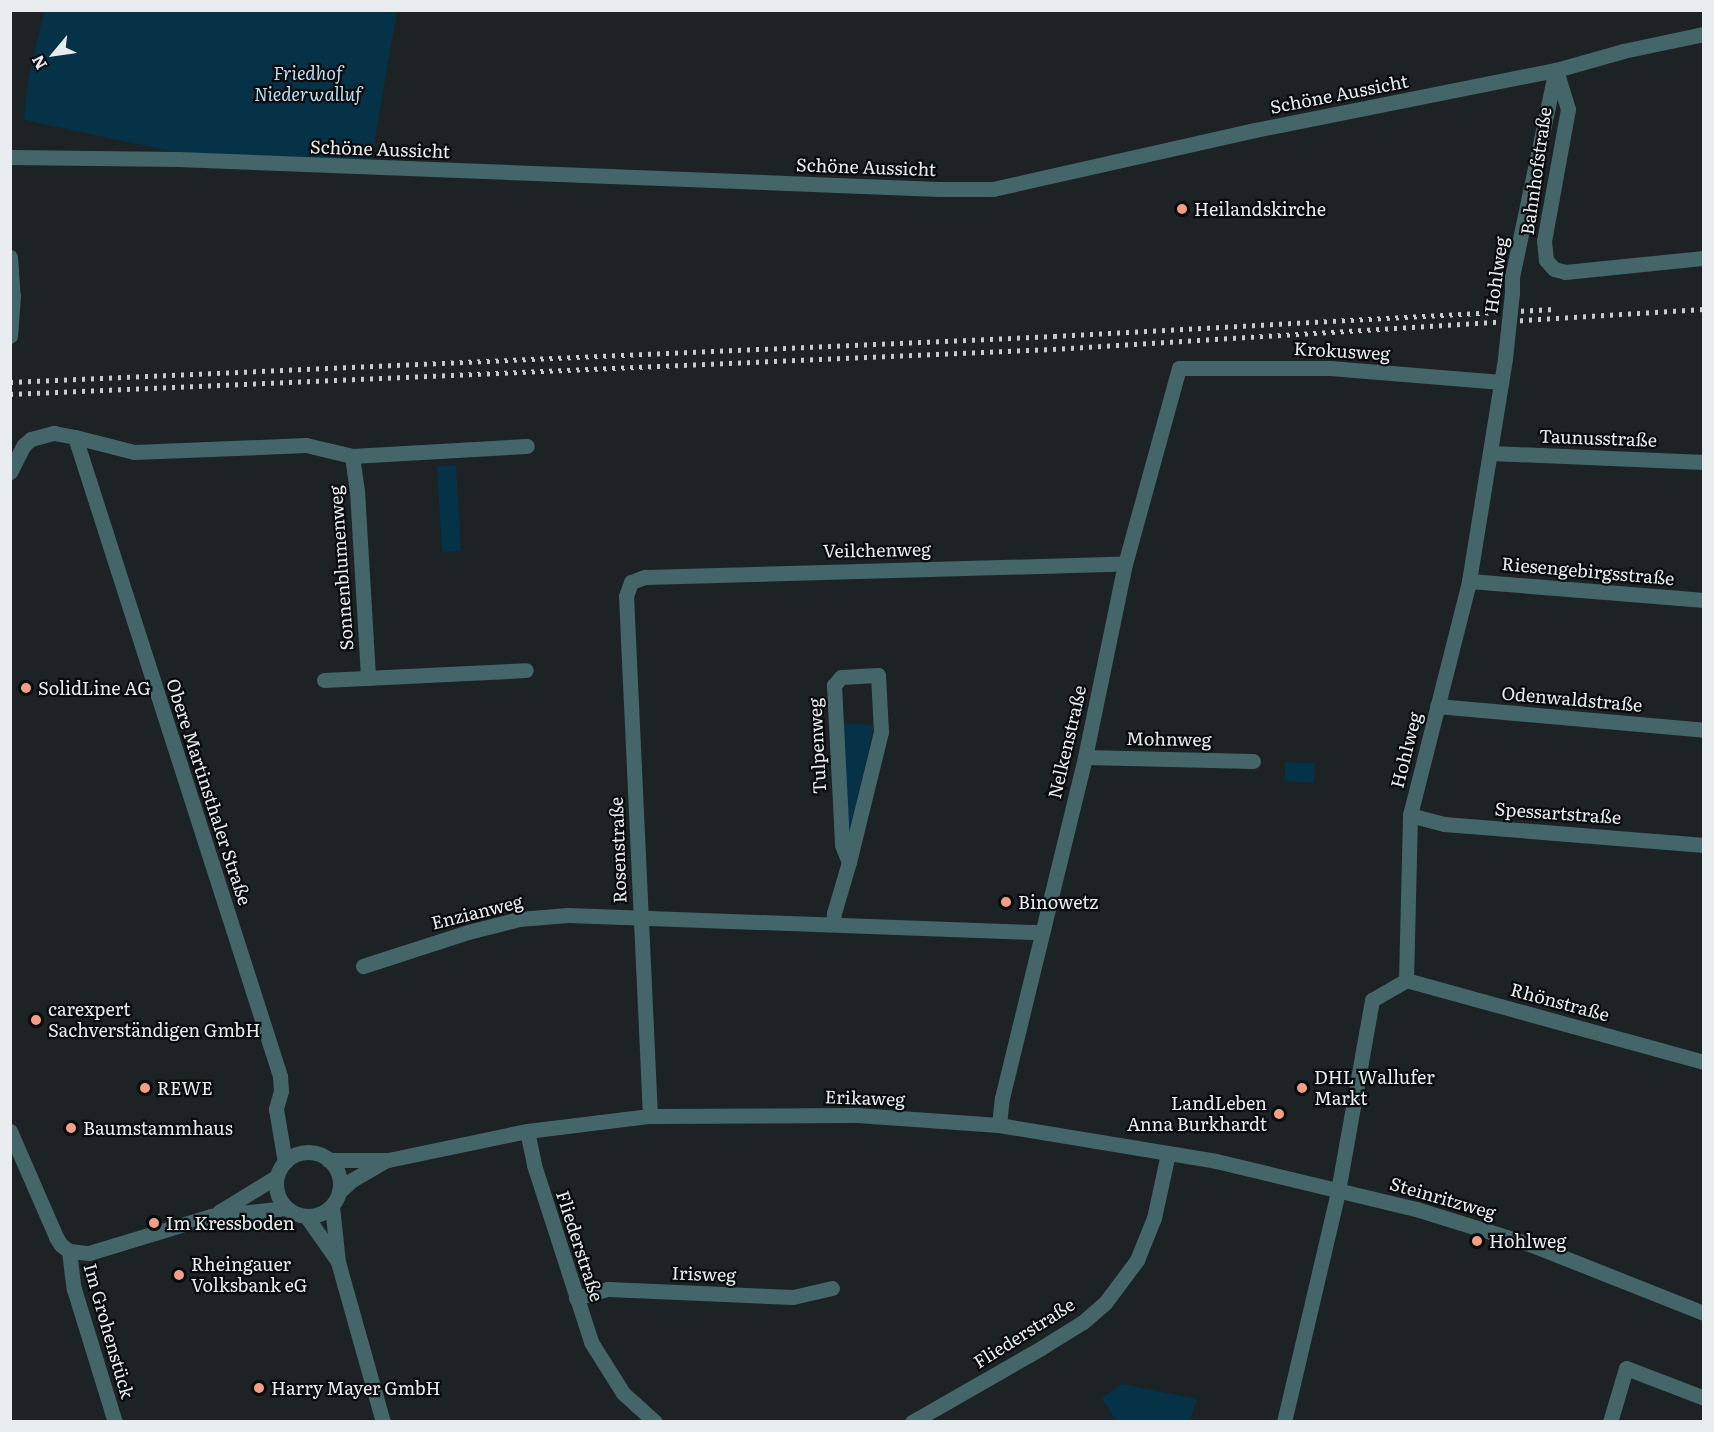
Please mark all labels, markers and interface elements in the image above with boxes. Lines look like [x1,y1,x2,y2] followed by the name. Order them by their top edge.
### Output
[24,24,84,84] north arrow
[25,51,52,74] text: N
[254,63,362,106] park label: Friedhof Niederwalluf
[1268,70,1410,118] street label: Schöne Aussicht
[1516,106,1556,236] street label: Bahnhofstraße
[310,136,450,162] street label: Schöne Aussicht
[796,154,936,180] street label: Schöne Aussicht
[1194,198,1326,220] place label: Heilandskirche
[1175,202,1189,216] marker: Heilandskirche
[1480,235,1512,315] street label: Hohlweg
[1293,338,1391,364] street label: Krokusweg
[1539,425,1657,451] street label: Taunusstraße
[324,485,358,651] street label: Sonnenblumenweg
[823,538,931,562] street label: Veilchenweg
[1501,553,1675,589] street label: Riesengebirgsstraße
[162,676,256,908] street label: Obere Martinsthaler Straße
[38,677,151,699] place label: SolidLine AG
[19,681,33,695] marker: SolidLine AG
[1501,682,1643,716] street label: Odenwaldstraße
[1043,683,1091,801] street label: Nelkenstraße
[804,697,830,795] street label: Tulpenweg
[1386,710,1426,790] street label: Hohlweg
[1126,727,1212,751] street label: Mohnweg
[605,796,631,904] street label: Rosenstraße
[1494,798,1622,828] street label: Spessartstraße
[429,890,525,934] street label: Enzianweg
[1018,891,1098,913] place label: Binowetz
[999,895,1013,909] marker: Binowetz
[1508,978,1612,1026] street label: Rhönstraße
[48,999,260,1042] place label: carexpert Sachverständigen GmbH
[29,1013,43,1027] marker: carexpert Sachverständigen GmbH
[1314,1067,1435,1110] place label: DHL Wallufer Markt
[157,1077,213,1099] place label: REWE
[138,1081,152,1095] marker: REWE
[1295,1081,1309,1095] marker: DHL Wallufer Markt
[824,1086,906,1110] street label: Erikaweg
[1127,1093,1267,1136] place label: LandLeben Anna Burkhardt
[1272,1107,1286,1121] marker: LandLeben Anna Burkhardt
[83,1117,233,1139] place label: Baumstammhaus
[64,1121,78,1135] marker: Baumstammhaus
[1387,1173,1499,1223] street label: Steinritzweg
[552,1188,608,1304] street label: Fliederstraße
[166,1212,295,1234] place label: Im Kressboden
[147,1216,161,1230] marker: Im Kressboden
[1489,1230,1566,1252] place label: Hohlweg
[1470,1234,1484,1248] marker: Hohlweg
[191,1254,307,1296] place label: Rheingauer Volksbank eG
[79,1261,139,1401] street label: Im Grohenstück
[671,1262,737,1286] street label: Irisweg
[172,1268,186,1282] marker: Rheingauer Volksbank eG
[969,1293,1079,1373] street label: Fliederstraße
[271,1377,441,1399] place label: Harry Mayer GmbH
[252,1381,266,1395] marker: Harry Mayer GmbH

